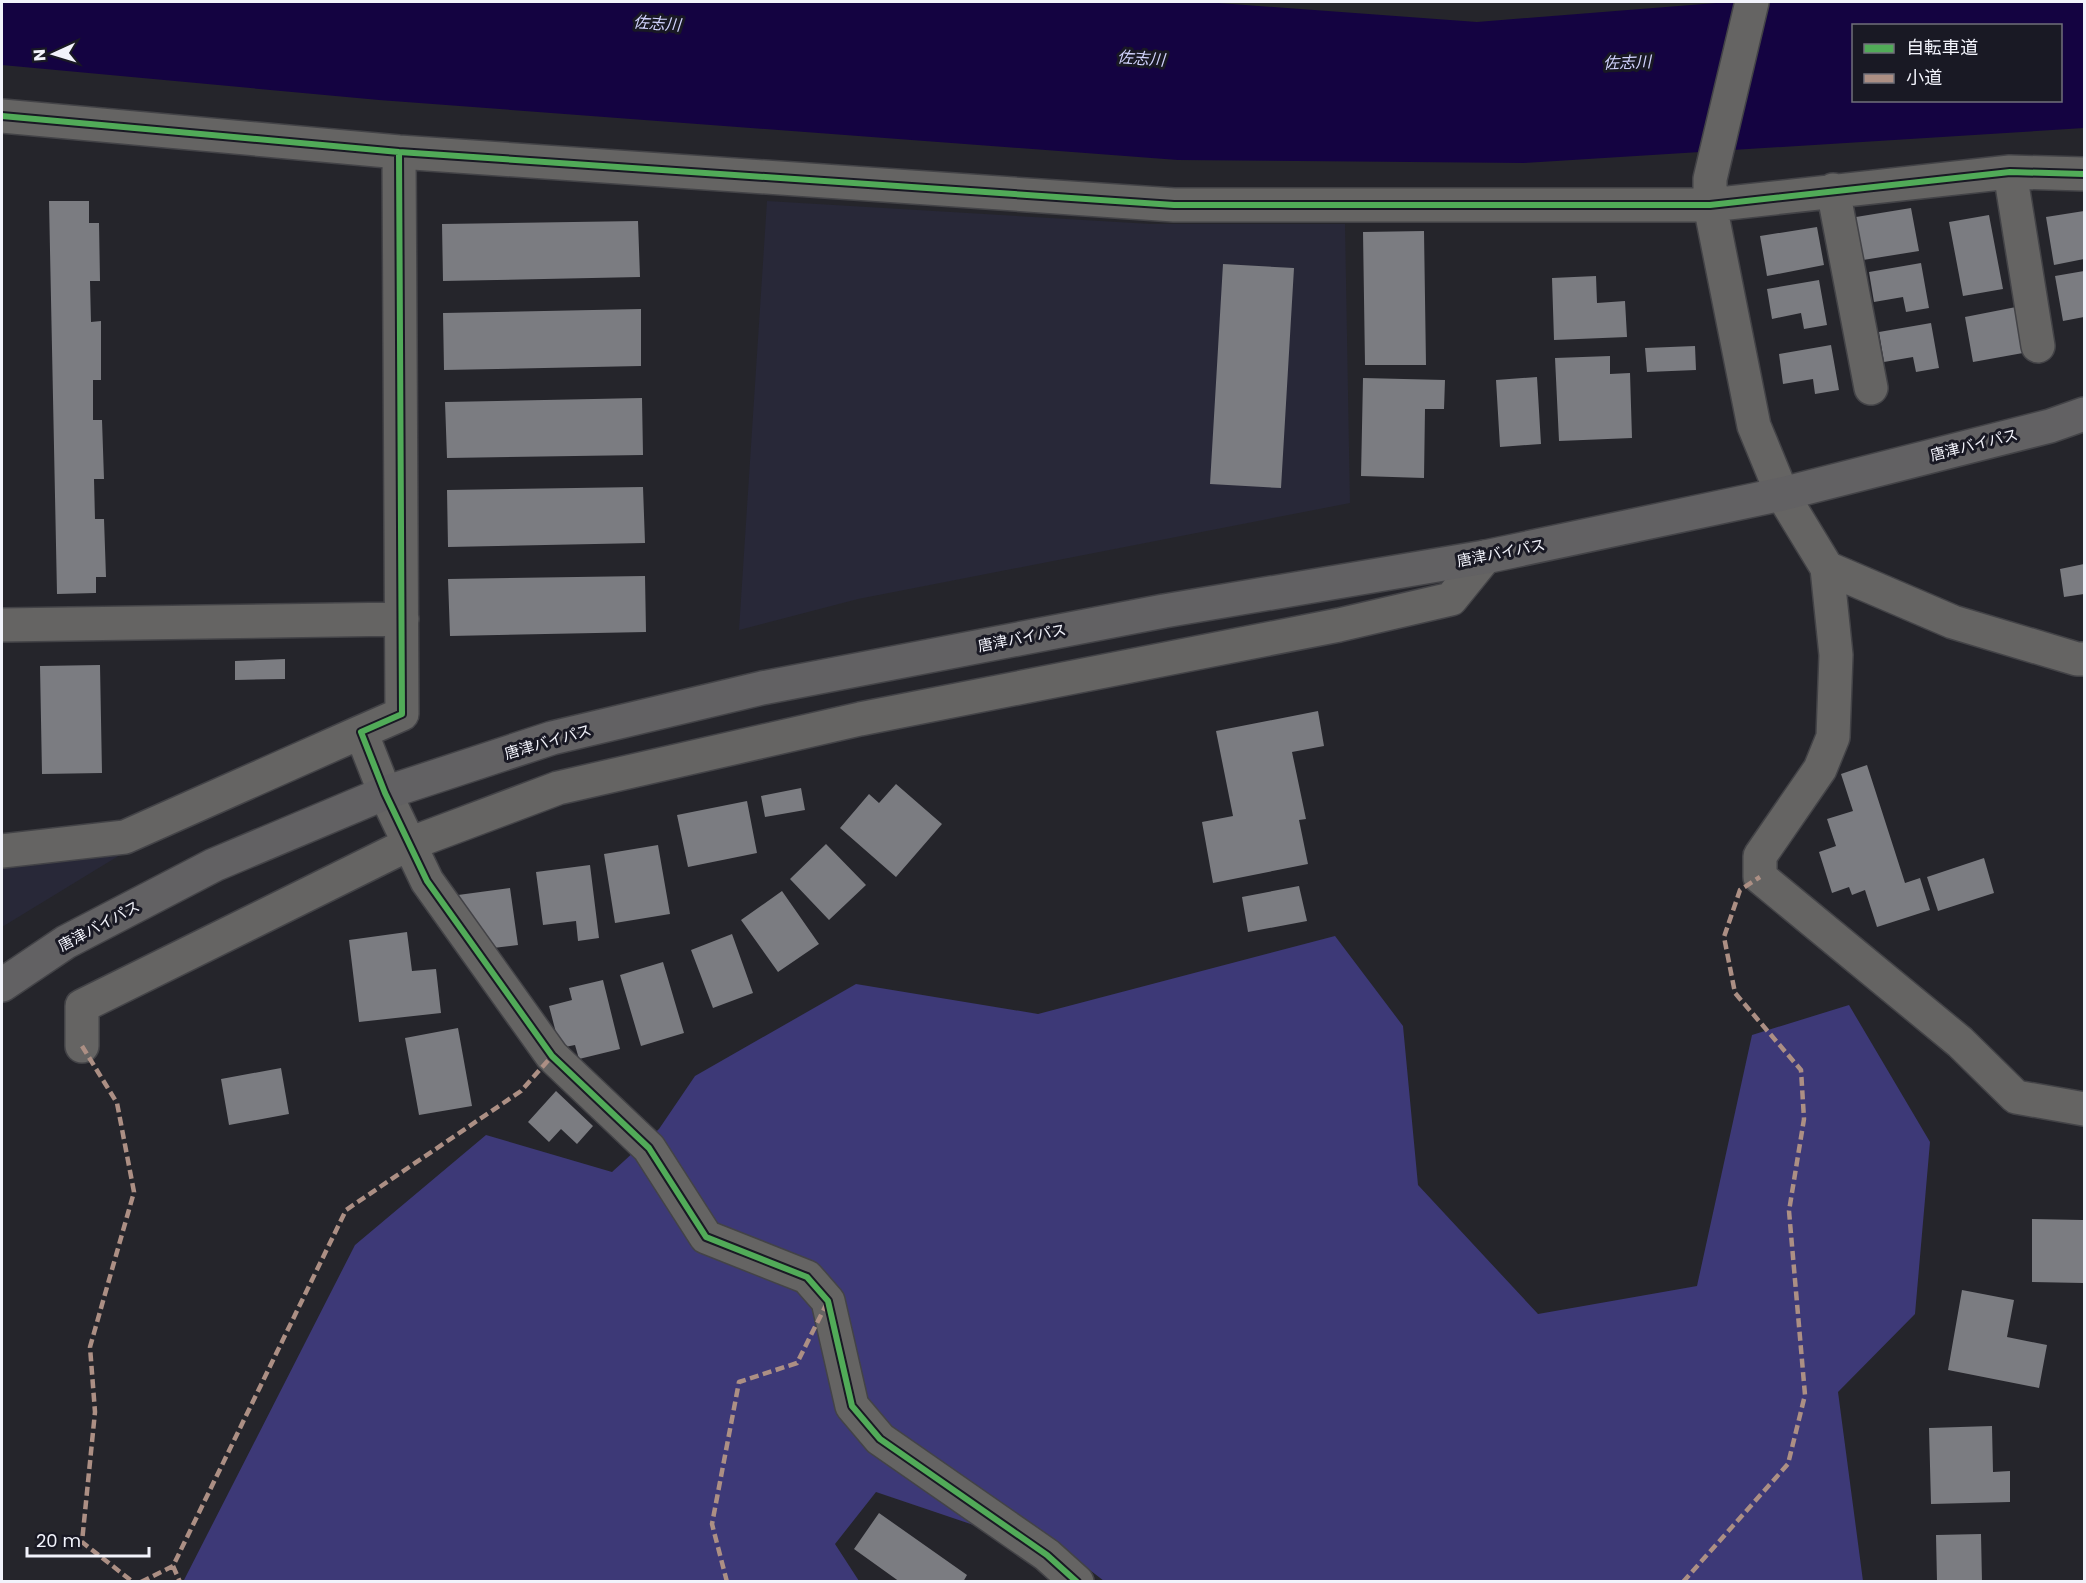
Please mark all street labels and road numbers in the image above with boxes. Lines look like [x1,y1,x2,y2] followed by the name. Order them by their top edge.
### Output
[1928,423,2020,466] street label: 唐津バイパス
[1455,534,1547,571] street label: 唐津バイパス
[976,619,1068,656] street label: 唐津バイパス
[502,719,594,764] street label: 唐津バイパス
[54,895,143,956] street label: 唐津バイパス

